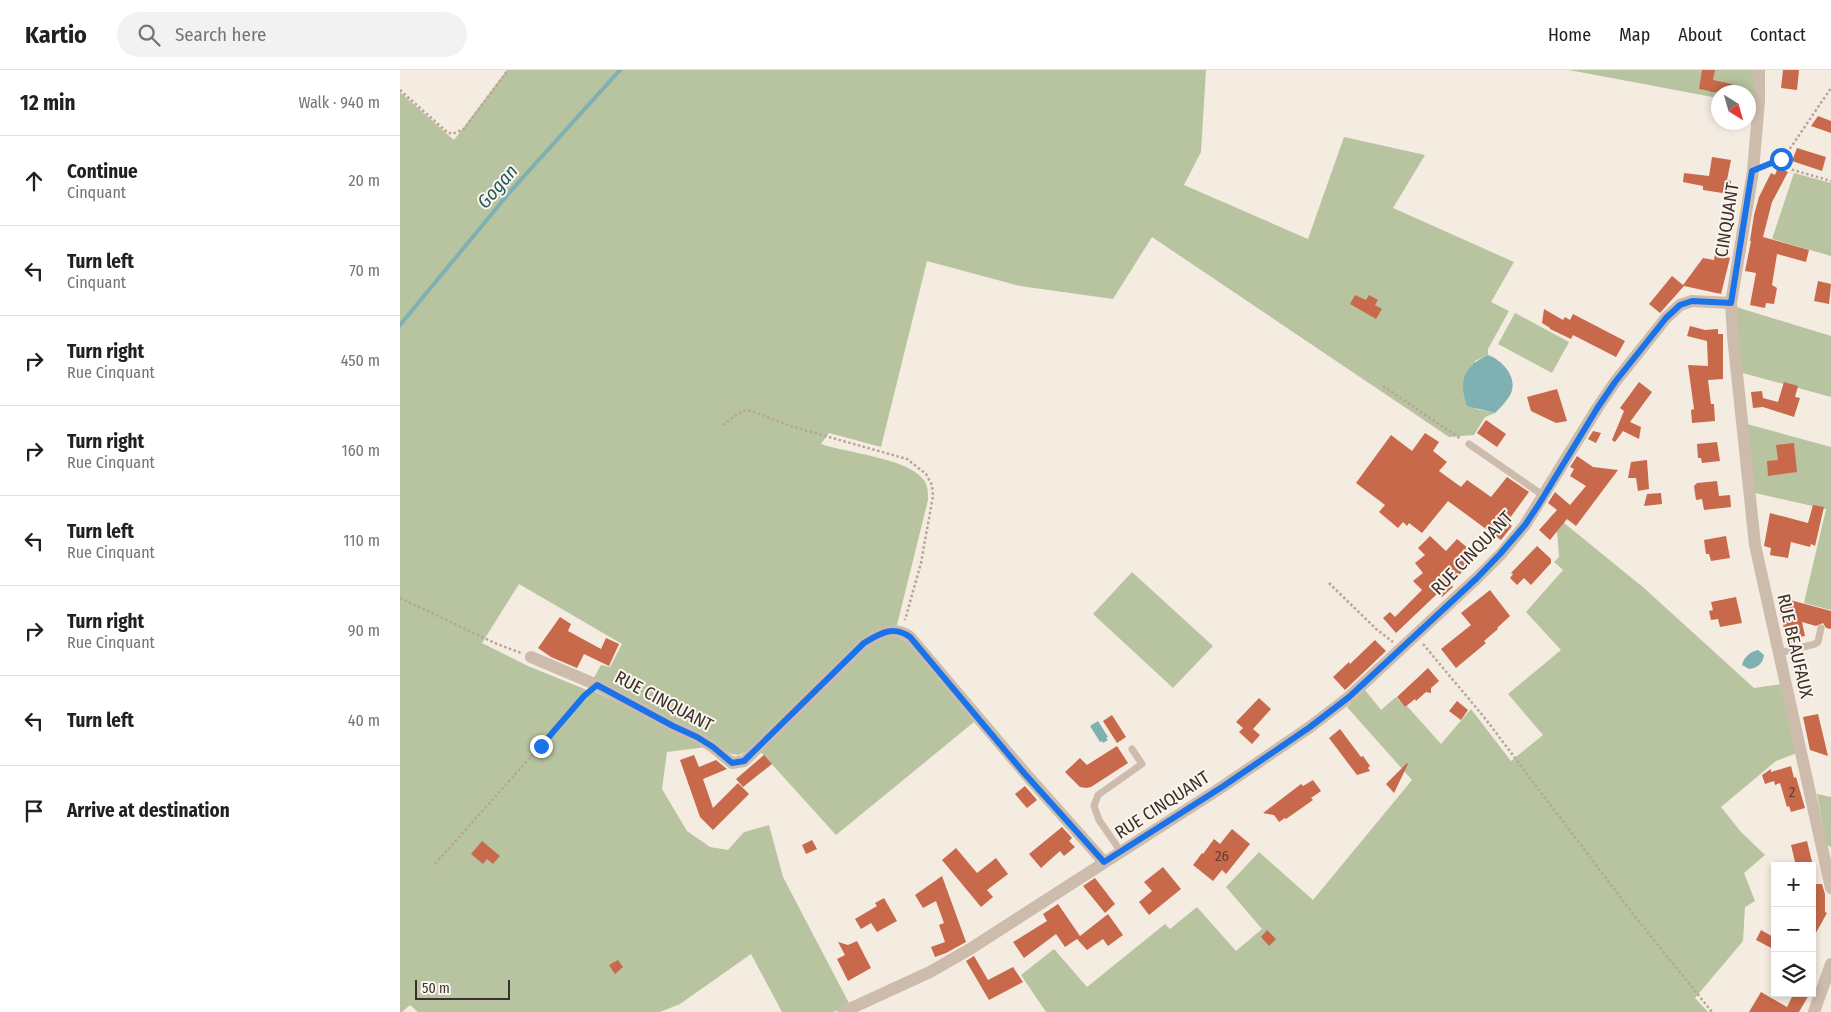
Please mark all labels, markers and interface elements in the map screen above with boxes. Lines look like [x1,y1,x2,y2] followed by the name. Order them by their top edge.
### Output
[117,12,467,57] search box
[25,21,87,49] text: Kartio
[135,21,163,49] icon: search
[175,23,266,46] text: Search here
[1548,24,1591,46] text: Home
[1619,24,1650,46] text: Map
[1678,24,1722,46] text: About
[1750,24,1806,46] text: Contact
[1711,85,1756,130] north arrow
[20,90,75,116] text: 12 min
[298,93,380,112] text: Walk · 940 m
[1770,148,1793,171] route start
[67,160,138,183] text: Continue
[472,160,523,213] water label: Gogan
[20,167,48,195] icon: ahead
[349,171,380,190] text: 20 m
[1710,180,1744,259] street label: CINQUANT
[67,183,126,202] text: Cinquant
[67,250,134,273] text: Turn left
[20,257,48,285] icon: left
[349,261,380,280] text: 70 m
[67,273,126,292] text: Cinquant
[67,340,144,363] text: Turn right
[20,347,48,375] icon: right
[341,351,380,370] text: 450 m
[67,363,155,382] text: Rue Cinquant
[67,430,144,453] text: Turn right
[20,437,48,465] icon: right
[341,441,380,460] text: 160 m
[67,453,155,472] text: Rue Cinquant
[1427,506,1518,600] street label: RUE CINQUANT
[67,520,134,543] text: Turn left
[20,527,48,555] icon: left
[343,531,380,550] text: 110 m
[67,543,155,562] text: Rue Cinquant
[1772,592,1818,701] street label: RUE BEAUFAUX
[67,610,144,633] text: Turn right
[20,617,48,645] icon: right
[348,621,380,640] text: 90 m
[67,633,155,652] text: Rue Cinquant
[611,666,717,736] street label: RUE CINQUANT
[20,707,48,735] icon: left
[67,709,134,732] text: Turn left
[348,711,380,730] text: 40 m
[530,735,553,758] route end
[1111,766,1214,844] street label: RUE CINQUANT
[1789,783,1796,801] house number: 2
[20,797,48,825] icon: arrive
[67,799,230,822] text: Arrive at destination
[1215,847,1229,865] house number: 26
[1771,862,1816,997] map controls
[1771,862,1816,907] button: +
[1771,907,1816,952] button: −
[1771,952,1816,997] button: layers
[415,977,510,1000] scale bar
[422,980,450,997] text: 50 m

